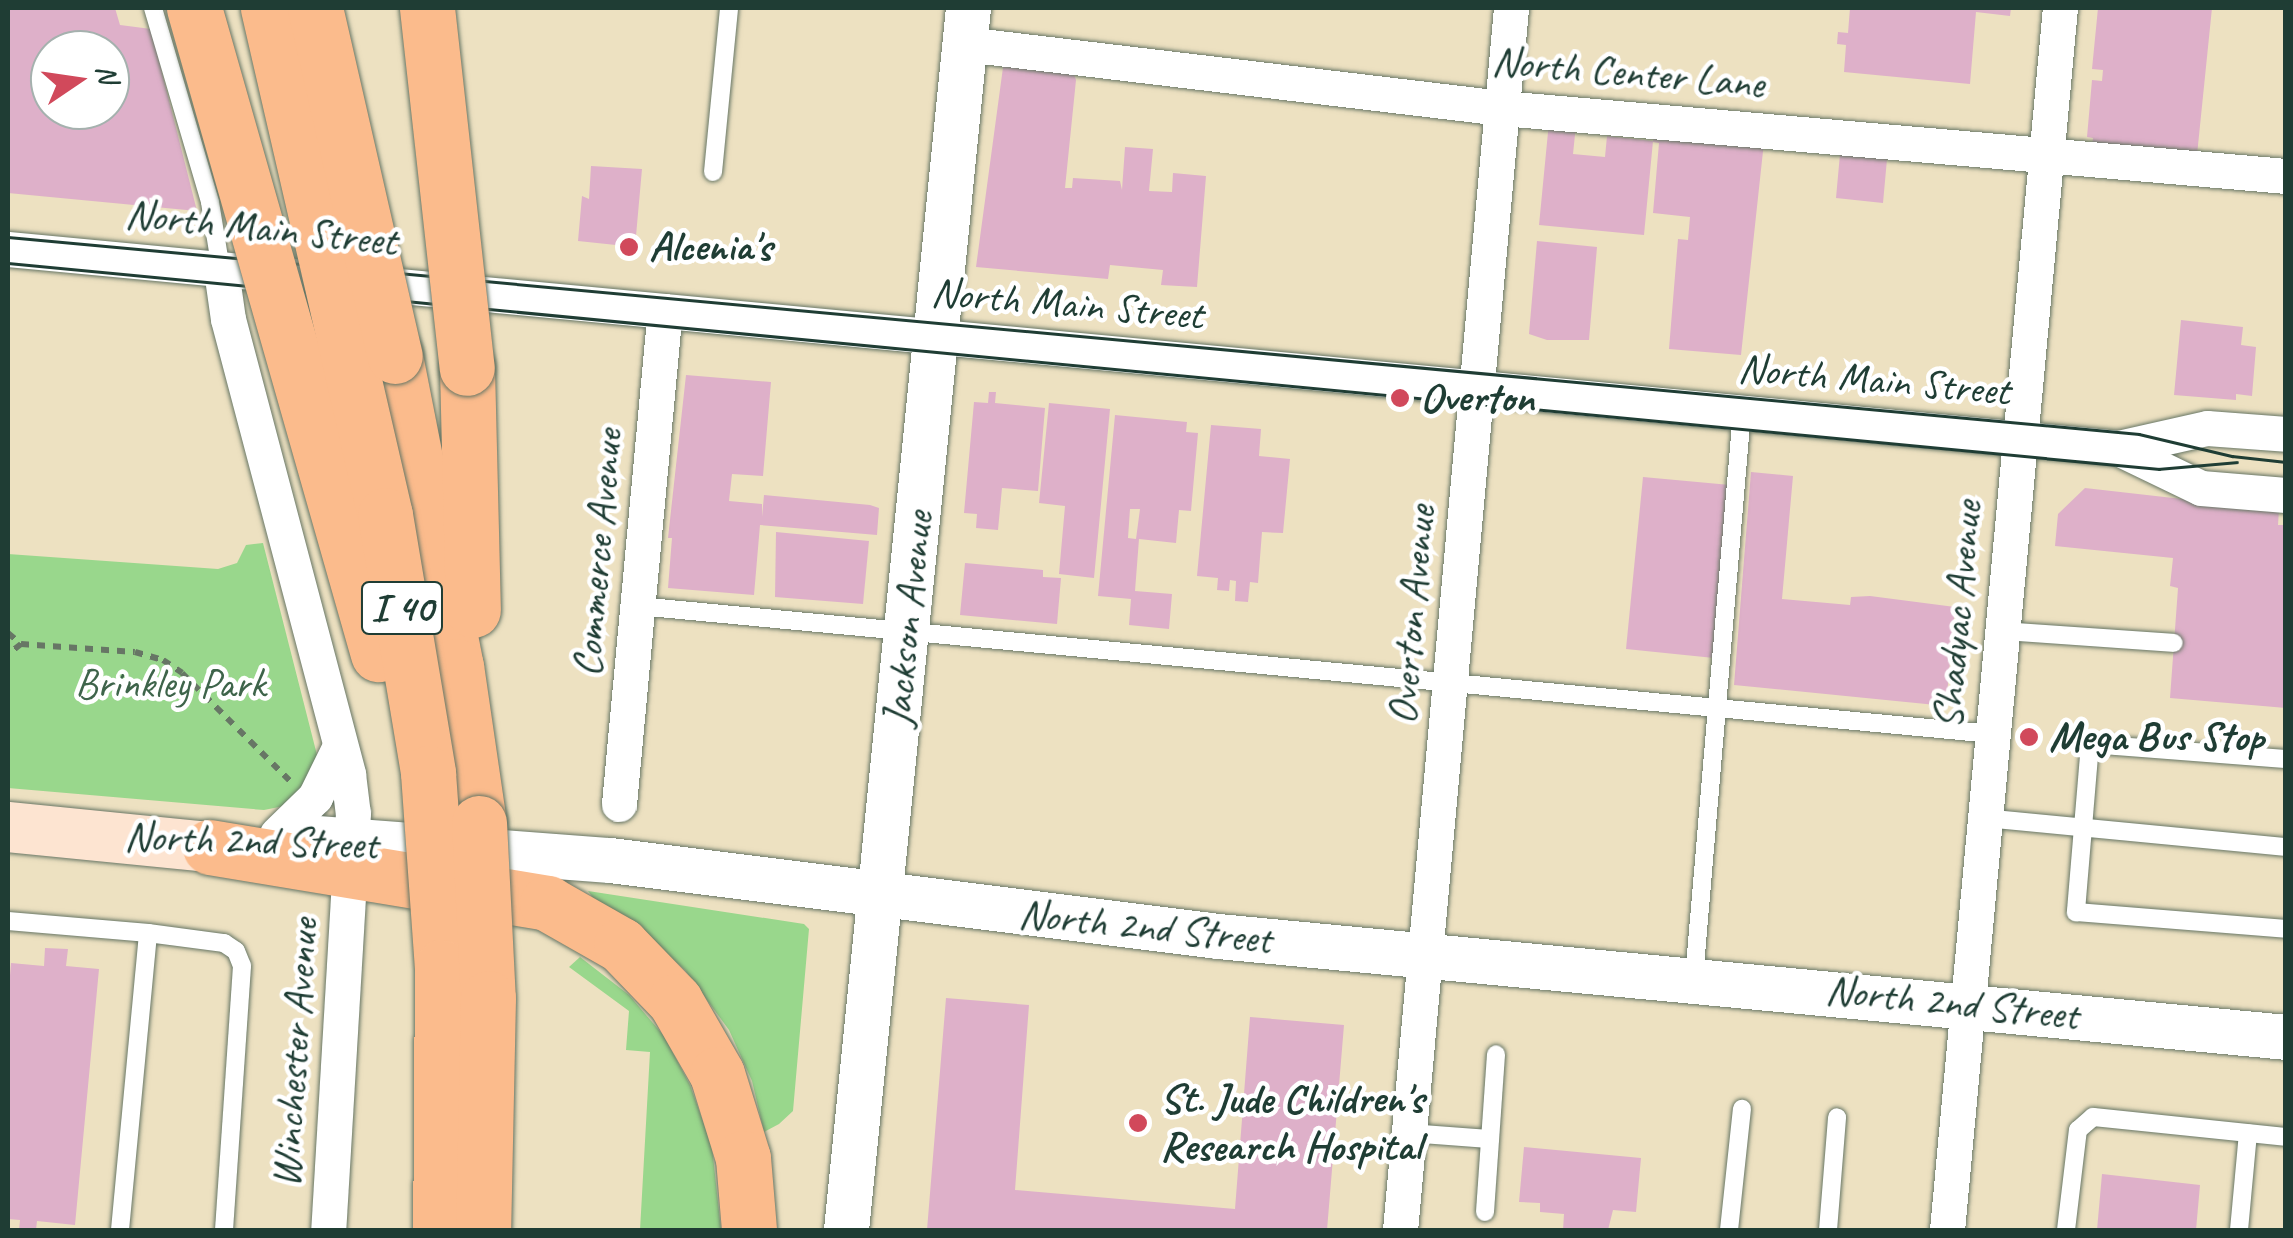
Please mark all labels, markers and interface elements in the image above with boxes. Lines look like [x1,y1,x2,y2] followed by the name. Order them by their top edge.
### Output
[30,30,130,130] north arrow
[1490,36,1766,110] street label: North Center Lane
[89,61,127,86] text: N
[122,189,400,267] street label: North Main Street
[649,222,772,272] place label: Alcenia's
[618,236,640,258] marker: Alcenia's
[928,267,1206,341] street label: North Main Street
[1735,343,2013,417] street label: North Main Street
[1420,373,1534,423] place label: Overton
[1389,387,1411,409] marker: Overton
[562,427,634,679] street label: Commerce Avenue
[1923,499,1993,731] street label: Shadyac Avenue
[1377,504,1447,726] street label: Overton Avenue
[872,509,944,729] street label: Jackson Avenue
[360,573,444,643] road number: I 40
[74,659,266,709] park label: Brinkley Park
[2049,712,2265,762] place label: Mega Bus Stop
[2018,726,2040,748] marker: Mega Bus Stop
[123,811,379,871] street label: North 2nd Street
[1016,889,1274,965] street label: North 2nd Street
[260,917,330,1189] street label: Winchester Avenue
[1823,965,2081,1041] street label: North 2nd Street
[1160,1074,1424,1172] place label: St. Jude Children's Research Hospital
[1125,1110,1151,1136] marker: St. Jude Children's Research Hospital

